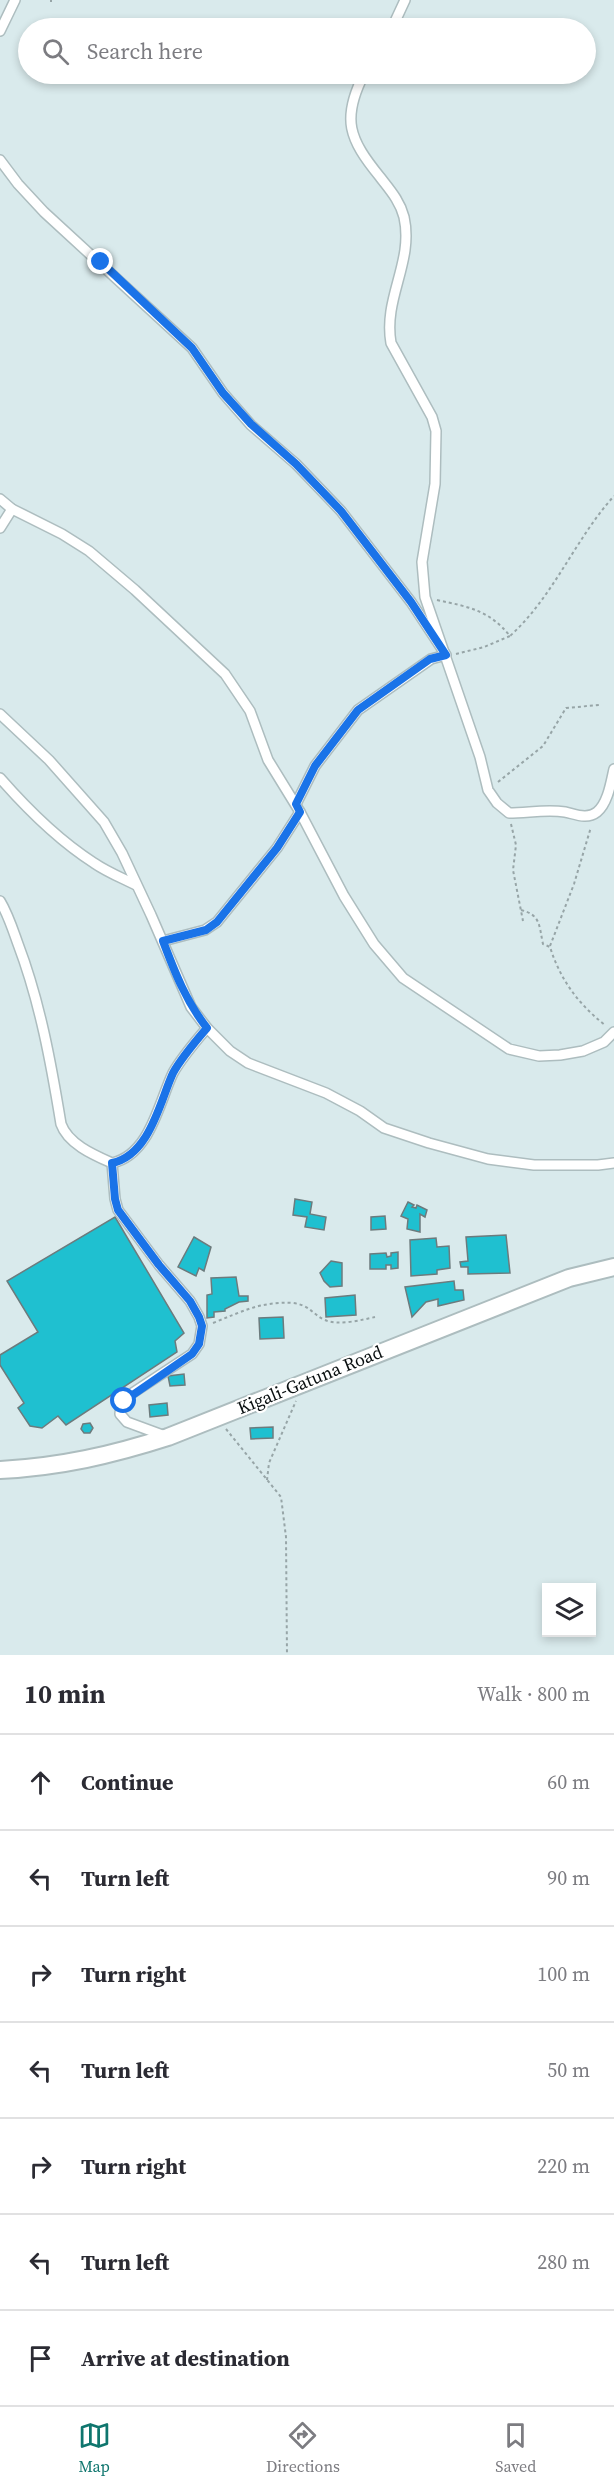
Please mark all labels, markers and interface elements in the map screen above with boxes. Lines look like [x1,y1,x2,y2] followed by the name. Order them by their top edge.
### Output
[18,18,596,84] search box
[39,35,72,68] icon: search
[87,36,203,66] text: Search here
[87,248,113,274] route end
[233,1339,386,1420] street label: Kigali-Gatuna Road
[110,1387,136,1413] route start
[542,1583,596,1637] map controls
[542,1583,596,1637] button: layers
[24,1676,106,1712] text: 10 min
[477,1680,590,1708] text: Walk · 800 m
[24,1766,57,1799] icon: ahead
[81,1767,174,1797] text: Continue
[547,1768,590,1796] text: 60 m
[24,1862,57,1895] icon: left
[81,1863,169,1893] text: Turn left
[547,1864,590,1892] text: 90 m
[24,1958,57,1991] icon: right
[81,1959,186,1989] text: Turn right
[537,1960,590,1988] text: 100 m
[24,2054,57,2087] icon: left
[81,2055,169,2085] text: Turn left
[547,2056,590,2084] text: 50 m
[24,2150,57,2183] icon: right
[81,2151,186,2181] text: Turn right
[537,2152,590,2180] text: 220 m
[24,2246,57,2279] icon: left
[81,2247,169,2277] text: Turn left
[537,2248,590,2276] text: 280 m
[24,2342,57,2375] icon: arrive
[81,2343,290,2373] text: Arrive at destination
[78,2419,111,2477] tab: Map
[266,2419,340,2477] tab: Directions
[495,2419,536,2477] tab: Saved

